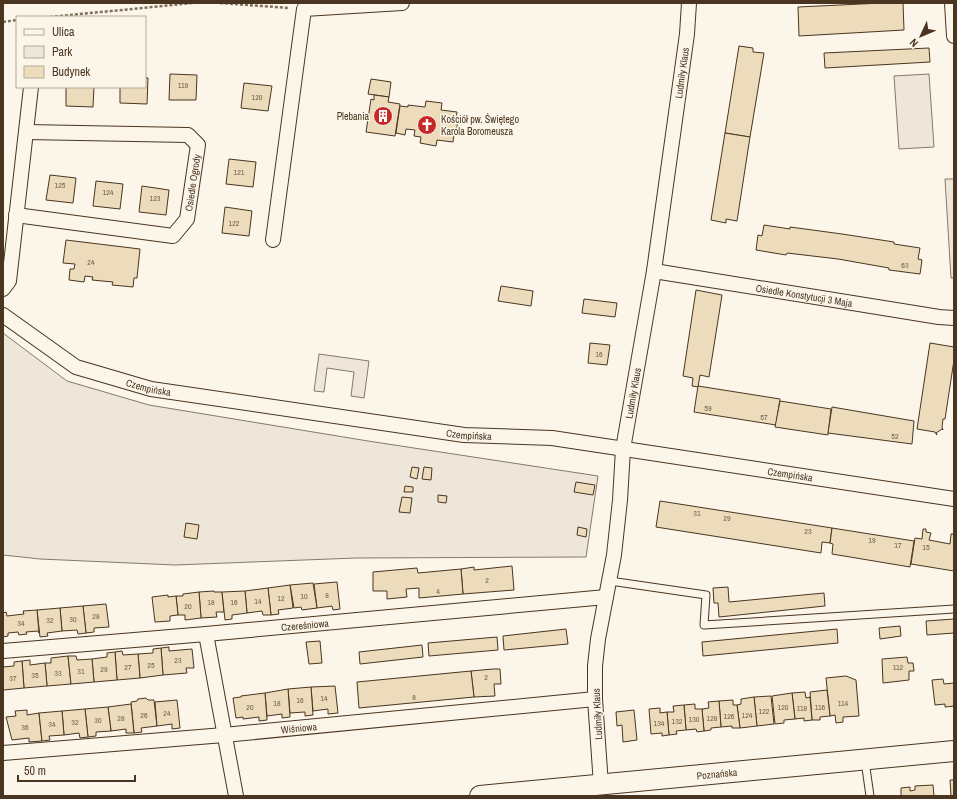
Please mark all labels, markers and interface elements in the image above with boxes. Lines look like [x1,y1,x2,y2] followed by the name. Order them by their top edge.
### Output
[16,16,146,88] legend
[901,16,941,56] north arrow
[52,24,75,40] text: Ulica
[907,36,921,50] text: N
[52,44,72,60] text: Park
[672,47,692,99] street label: Ludmiły Klaus
[52,64,90,80] text: Budynek
[178,80,189,90] house number: 119
[252,92,263,102] house number: 120
[372,105,394,127] building icon: Plebania
[337,110,369,123] place label: Plebania
[441,113,519,138] place label: Kościół pw. Świętego Karola Boromeusza
[416,114,438,136] church icon: Kościół pw. Świętego Karola Boromeusza
[182,153,204,212] street label: Osiedle Ogrody
[234,167,245,177] house number: 121
[55,180,66,190] house number: 125
[103,187,114,197] house number: 124
[150,193,161,203] house number: 123
[229,218,240,228] house number: 122
[87,257,95,267] house number: 24
[901,260,909,270] house number: 63
[755,282,854,310] street label: Osiedle Konstytucji 3 Maja
[595,349,603,359] house number: 16
[622,367,644,420] street label: Ludmiły Klaus
[124,376,172,399] street label: Czempińska
[704,403,712,413] house number: 59
[760,412,768,422] house number: 57
[445,426,492,443] street label: Czempińska
[891,431,899,441] house number: 52
[766,465,814,485] street label: Czempińska
[693,508,701,518] house number: 31
[723,513,731,523] house number: 29
[804,526,812,536] house number: 23
[868,535,876,545] house number: 19
[894,540,902,550] house number: 17
[922,542,930,552] house number: 15
[485,575,489,585] house number: 2
[436,586,440,596] house number: 4
[325,590,329,600] house number: 8
[300,591,308,601] house number: 10
[277,593,285,603] house number: 12
[254,596,262,606] house number: 14
[207,597,215,607] house number: 18
[230,597,238,607] house number: 16
[184,601,192,611] house number: 20
[92,611,100,621] house number: 28
[69,614,77,624] house number: 30
[46,615,54,625] house number: 32
[280,617,330,634] street label: Czereśniowa
[17,618,25,628] house number: 34
[174,655,182,665] house number: 23
[147,660,155,670] house number: 25
[124,662,132,672] house number: 27
[893,662,904,672] house number: 112
[100,664,108,674] house number: 29
[77,666,85,676] house number: 31
[54,668,62,678] house number: 33
[31,670,39,680] house number: 35
[484,672,488,682] house number: 2
[9,673,17,683] house number: 37
[590,688,605,740] street label: Ludmiły Klaus
[412,692,416,702] house number: 8
[320,693,328,703] house number: 14
[296,695,304,705] house number: 16
[273,698,281,708] house number: 18
[838,698,849,708] house number: 114
[246,702,254,712] house number: 20
[778,702,789,712] house number: 120
[815,702,826,712] house number: 116
[797,703,808,713] house number: 118
[759,706,770,716] house number: 122
[163,708,171,718] house number: 24
[140,710,148,720] house number: 26
[742,710,753,720] house number: 124
[724,711,735,721] house number: 126
[117,713,125,723] house number: 28
[707,713,718,723] house number: 128
[689,714,700,724] house number: 130
[94,715,102,725] house number: 30
[672,716,683,726] house number: 132
[71,717,79,727] house number: 32
[654,718,665,728] house number: 134
[48,719,56,729] house number: 34
[280,720,318,736] street label: Wiśniowa
[21,722,29,732] house number: 36
[18,757,135,783] scale bar
[24,763,46,779] text: 50 m
[696,766,738,782] street label: Poznańska

